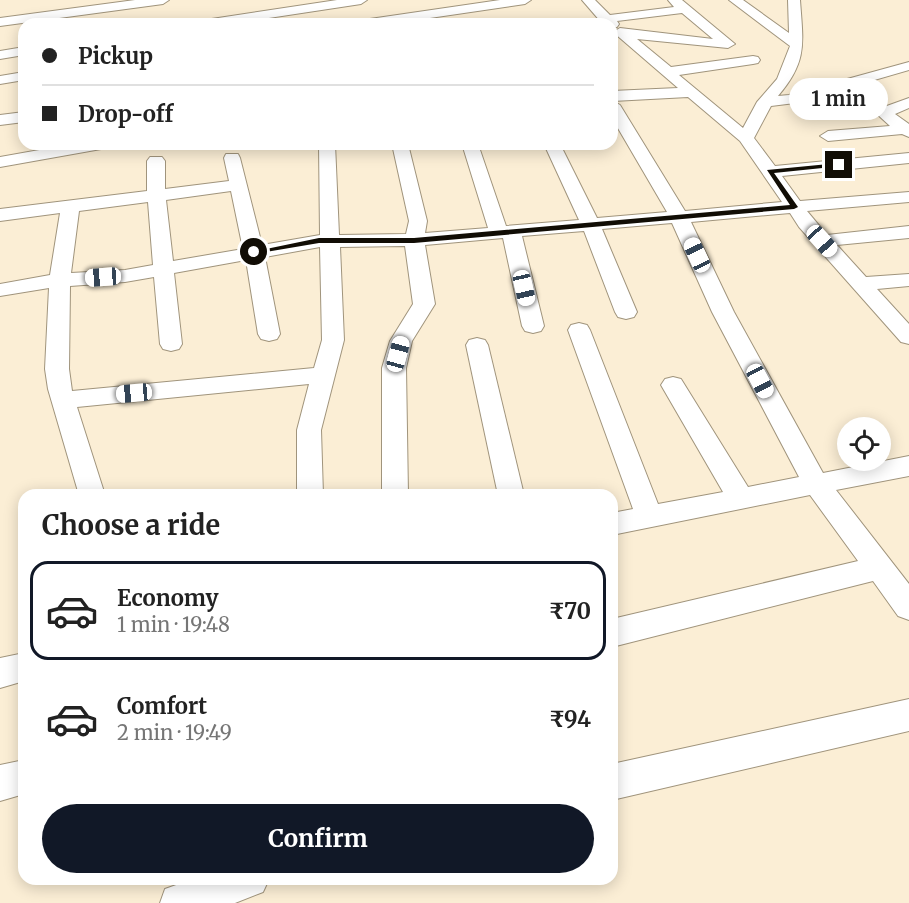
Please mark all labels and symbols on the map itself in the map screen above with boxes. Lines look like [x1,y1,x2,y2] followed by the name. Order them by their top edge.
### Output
[790,78,888,120] callout: 1 min
[825,151,852,178] route end
[803,222,841,260] car
[681,235,713,275] car
[240,238,267,265] route start
[84,267,122,287] car
[511,268,537,308] car
[385,334,411,374] car
[744,361,776,401] car
[115,382,153,404] car

